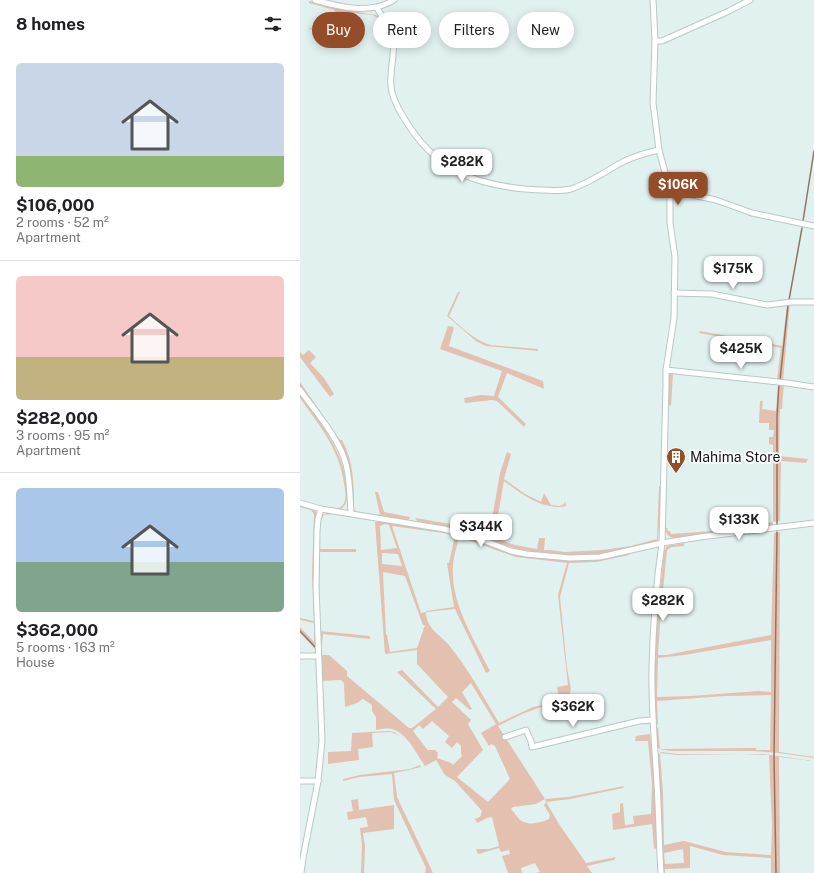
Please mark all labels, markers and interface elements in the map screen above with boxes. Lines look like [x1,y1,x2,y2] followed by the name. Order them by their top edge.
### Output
[312,12,365,48] chip: Buy
[373,12,431,48] chip: Rent
[439,12,509,48] chip: Filters
[517,12,574,48] chip: New
[262,13,284,35] icon: filters
[16,14,85,34] text: 8 homes
[114,89,186,161] icon: home
[434,149,490,183] pin: $282K
[440,154,484,169] text: $282K
[650,172,706,206] pin: $106K
[658,177,698,192] text: $106K
[16,195,94,215] text: $106,000
[16,215,109,230] text: 2 rooms · 52 m²
[16,230,81,245] text: Apartment
[705,256,761,290] pin: $175K
[713,261,753,276] text: $175K
[114,302,186,374] icon: home
[713,336,769,370] pin: $425K
[719,341,763,356] text: $425K
[16,408,98,428] text: $282,000
[16,428,110,443] text: 3 rooms · 95 m²
[16,443,81,458] text: Apartment
[665,446,687,474] building icon: Mahima Store
[690,449,781,465] place label: Mahima Store
[711,507,767,541] pin: $133K
[719,512,759,527] text: $133K
[114,514,186,586] icon: home
[453,514,509,548] pin: $344K
[459,519,503,534] text: $344K
[635,588,691,622] pin: $282K
[641,593,685,608] text: $282K
[16,620,98,640] text: $362,000
[16,640,115,655] text: 5 rooms · 163 m²
[16,655,55,670] text: House
[545,694,601,728] pin: $362K
[551,699,595,714] text: $362K

